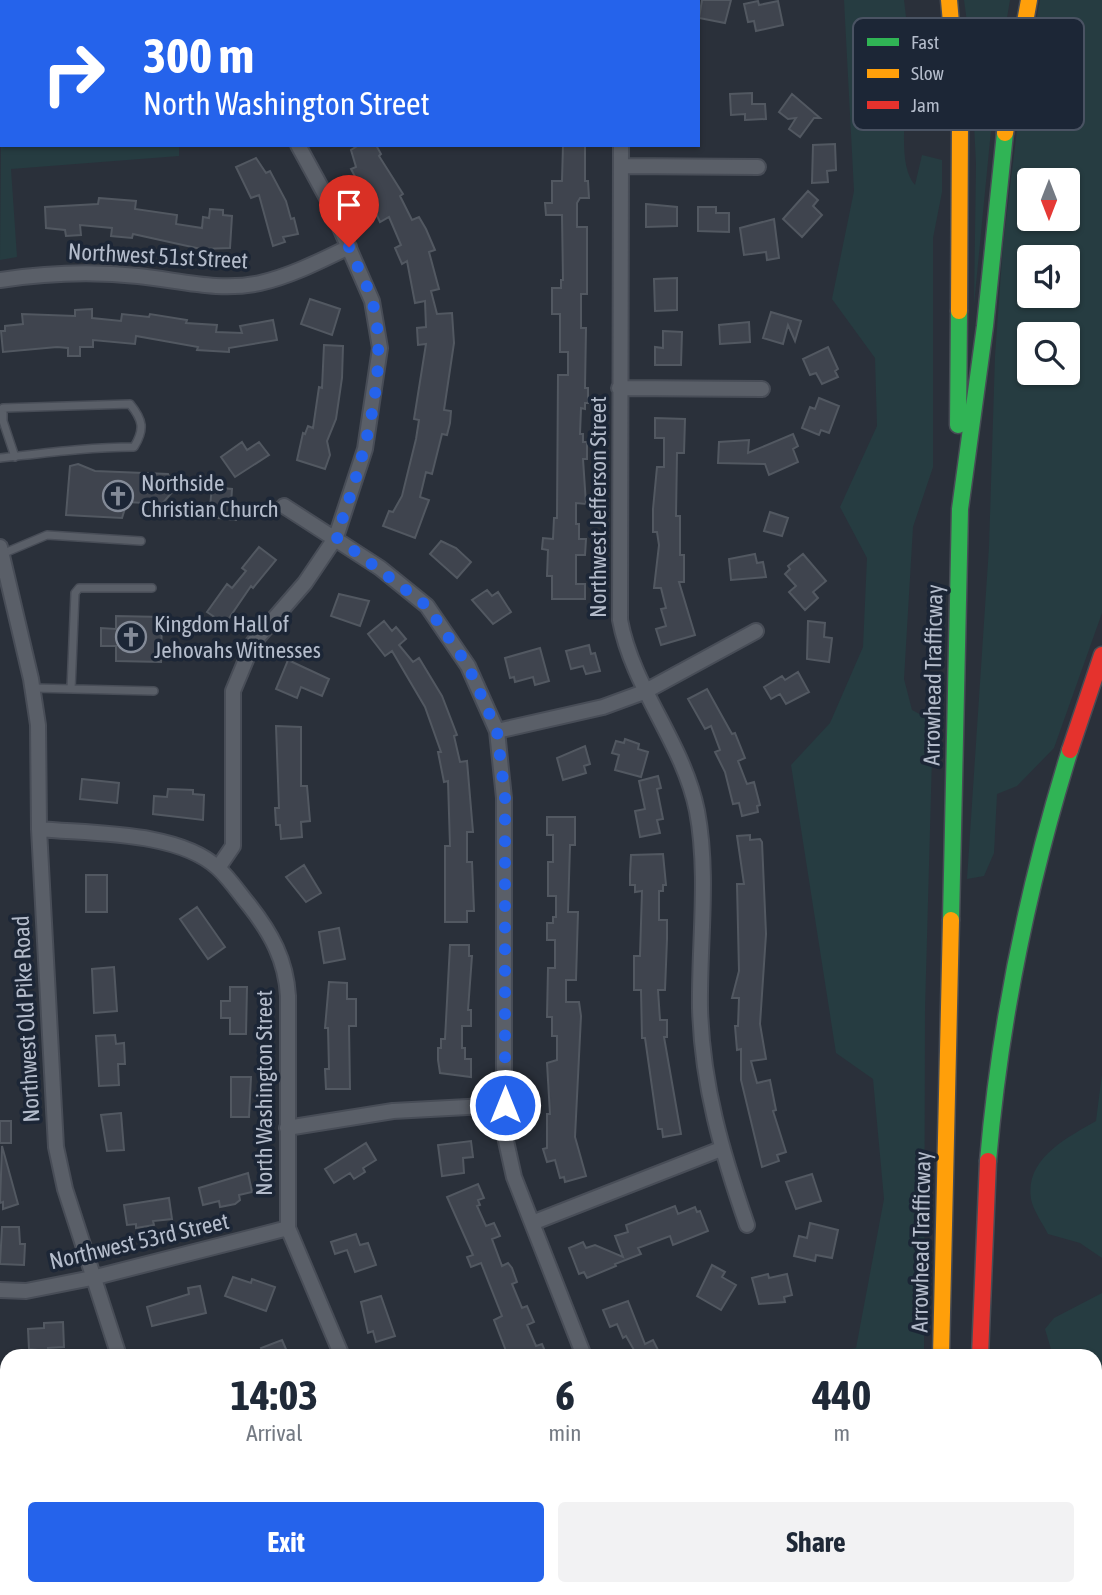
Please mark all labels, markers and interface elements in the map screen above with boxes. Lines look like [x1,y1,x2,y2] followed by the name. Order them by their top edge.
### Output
[853,18,1084,130] legend
[143,27,254,83] text: 300 m
[28,28,119,119] icon: right
[911,31,939,53] text: Fast
[911,62,945,84] text: Slow
[143,85,430,122] text: North Washington Street
[911,94,940,116] text: Jam
[1017,168,1080,231] north arrow
[1017,168,1080,385] map controls
[319,175,379,247] pin
[330,186,368,224] icon: arrive
[67,238,249,274] street label: Northwest 51st Street
[1017,245,1080,308] button: sound
[1017,322,1080,385] button: search
[585,396,611,618] street label: Northwest Jefferson Street
[141,470,279,522] place label: Northside Christian Church
[101,479,135,513] church icon: Northside Christian Church
[918,584,948,766] street label: Arrowhead Trafficway
[154,611,321,663] place label: Kingdom Hall of Jehovahs Witnesses
[114,620,148,654] church icon: Kingdom Hall of Jehovahs Witnesses
[8,915,44,1123] street label: Northwest Old Pike Road
[251,990,277,1196] street label: North Washington Street
[468,1068,542,1142] position arrow
[906,1151,936,1333] street label: Arrowhead Trafficway
[47,1208,231,1274] street label: Northwest 53rd Street
[231,1371,318,1419] text: 14:03
[555,1371,575,1419] text: 6
[812,1371,871,1419] text: 440
[246,1420,302,1446] text: Arrival
[549,1420,582,1446] text: min
[833,1420,850,1446] text: m
[28,1502,544,1582] button: Exit
[558,1502,1074,1582] button: Share

